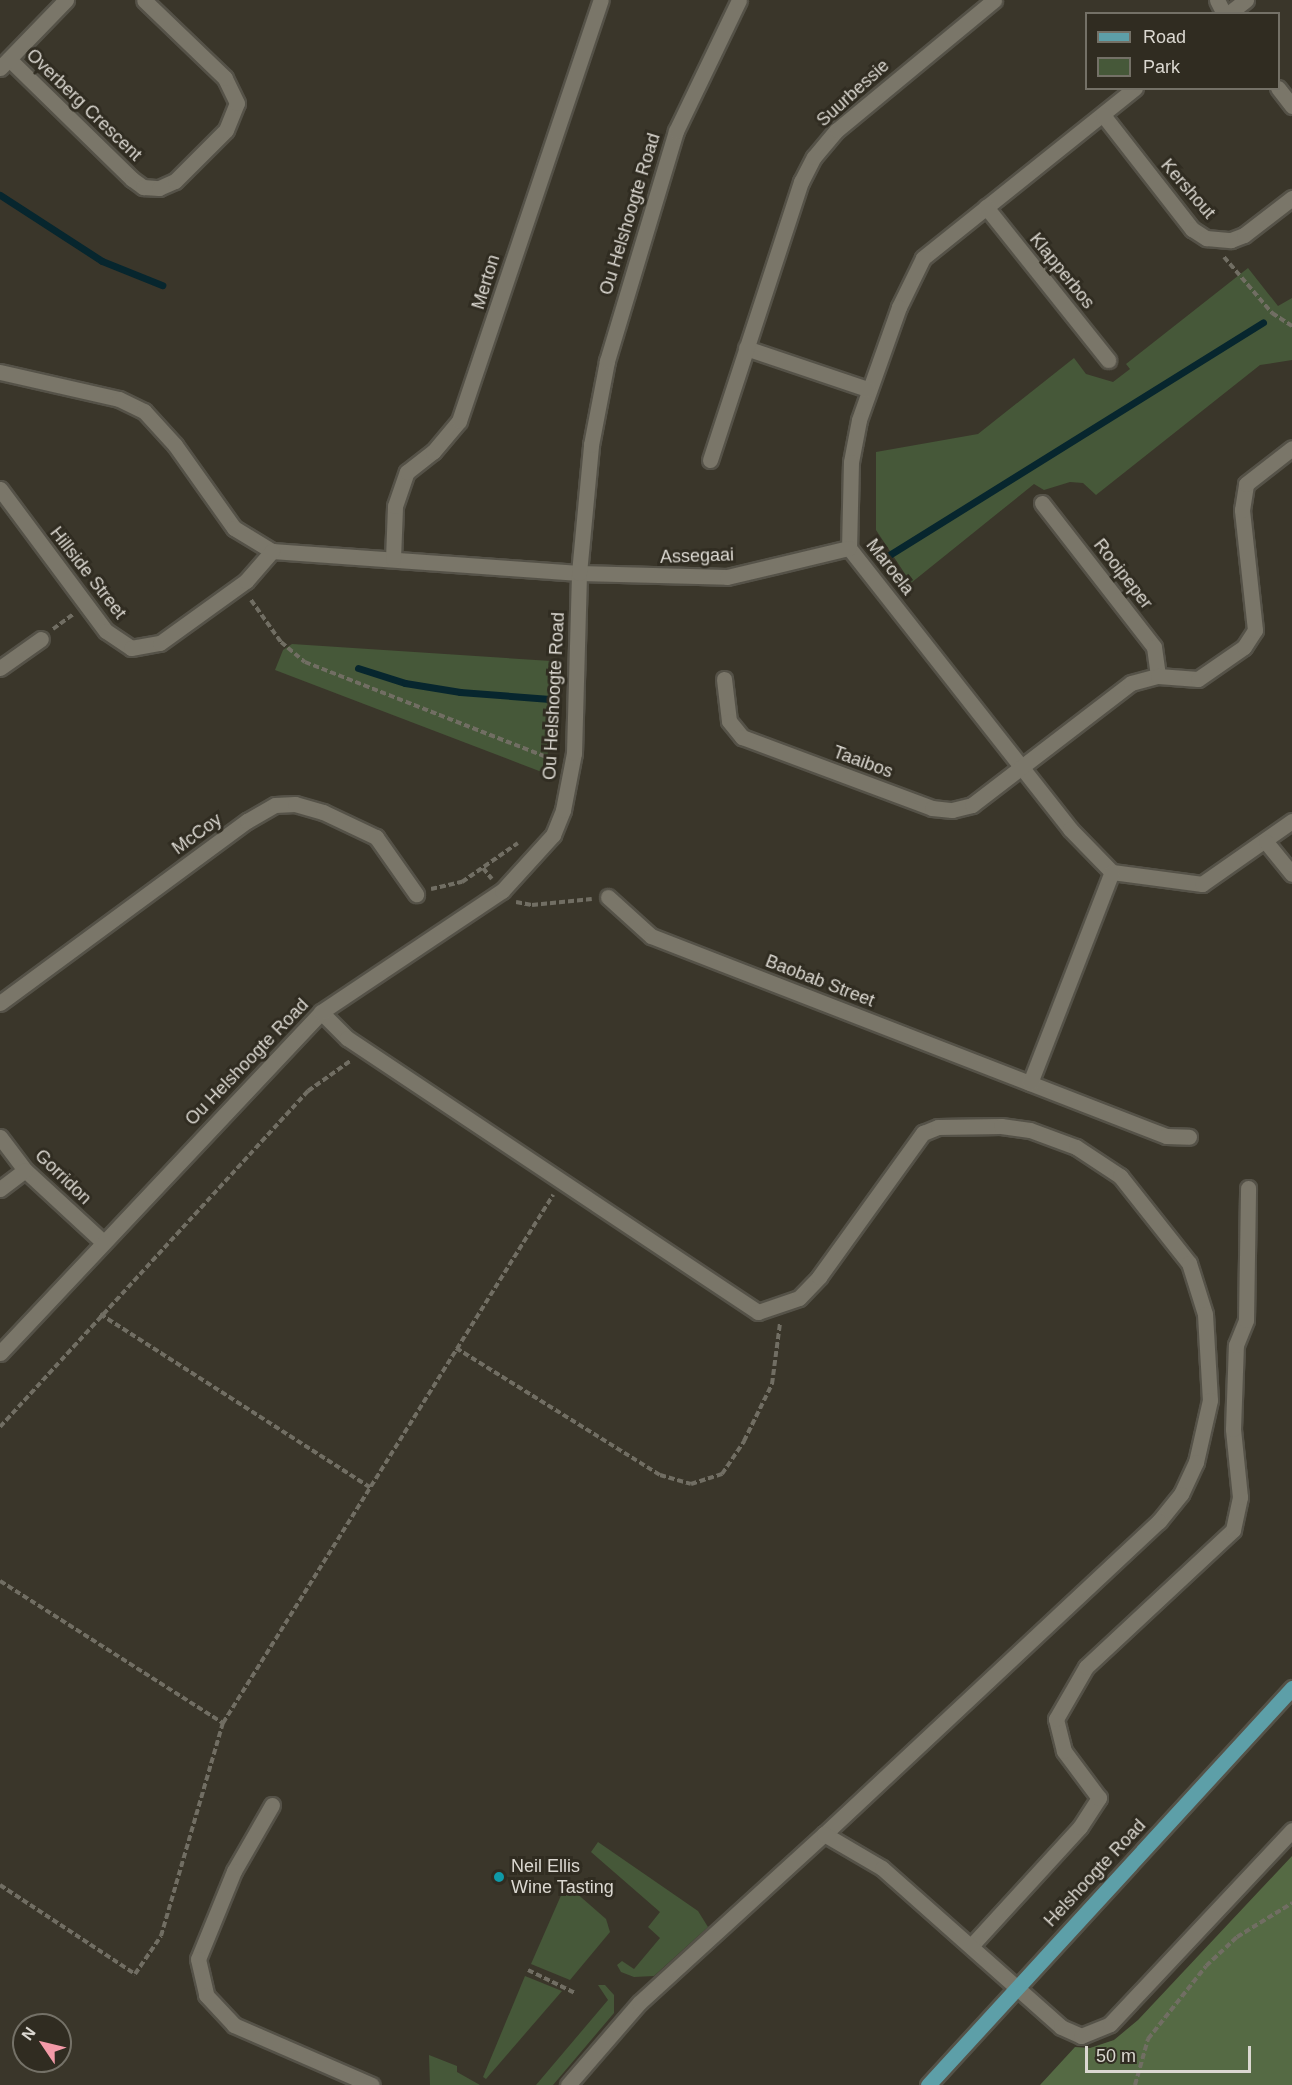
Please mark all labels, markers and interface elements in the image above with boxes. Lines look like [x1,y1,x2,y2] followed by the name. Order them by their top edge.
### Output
[1085,12,1280,90] legend
[1143,27,1186,47] text: Road
[22,44,146,166] street label: Overberg Crescent
[812,55,894,131] street label: Suurbessie
[1143,57,1180,77] text: Park
[595,130,665,298] street label: Ou Helshoogte Road
[1156,155,1220,223] street label: Kershout
[1025,229,1099,313] street label: Klapperbos
[467,252,505,312] street label: Merton
[45,523,131,623] street label: Hillside Street
[861,535,919,599] street label: Maroela
[1089,535,1157,613] street label: Rooipeper
[660,544,734,568] street label: Assegaai
[539,611,569,781] street label: Ou Helshoogte Road
[830,741,896,783] street label: Taaibos
[168,809,226,859] street label: McCoy
[762,950,878,1012] street label: Baobab Street
[181,994,313,1130] street label: Ou Helshoogte Road
[30,1145,96,1209] street label: Gorridon
[1040,1815,1150,1931] street label: Helshoogte Road
[511,1856,614,1898] place label: Neil Ellis Wine Tasting
[492,1870,506,1884] marker: Neil Ellis Wine Tasting
[12,2013,72,2073] north arrow
[18,2024,39,2043] text: N
[1088,2034,1254,2072] scale bar
[1096,2046,1136,2066] text: 50 m

